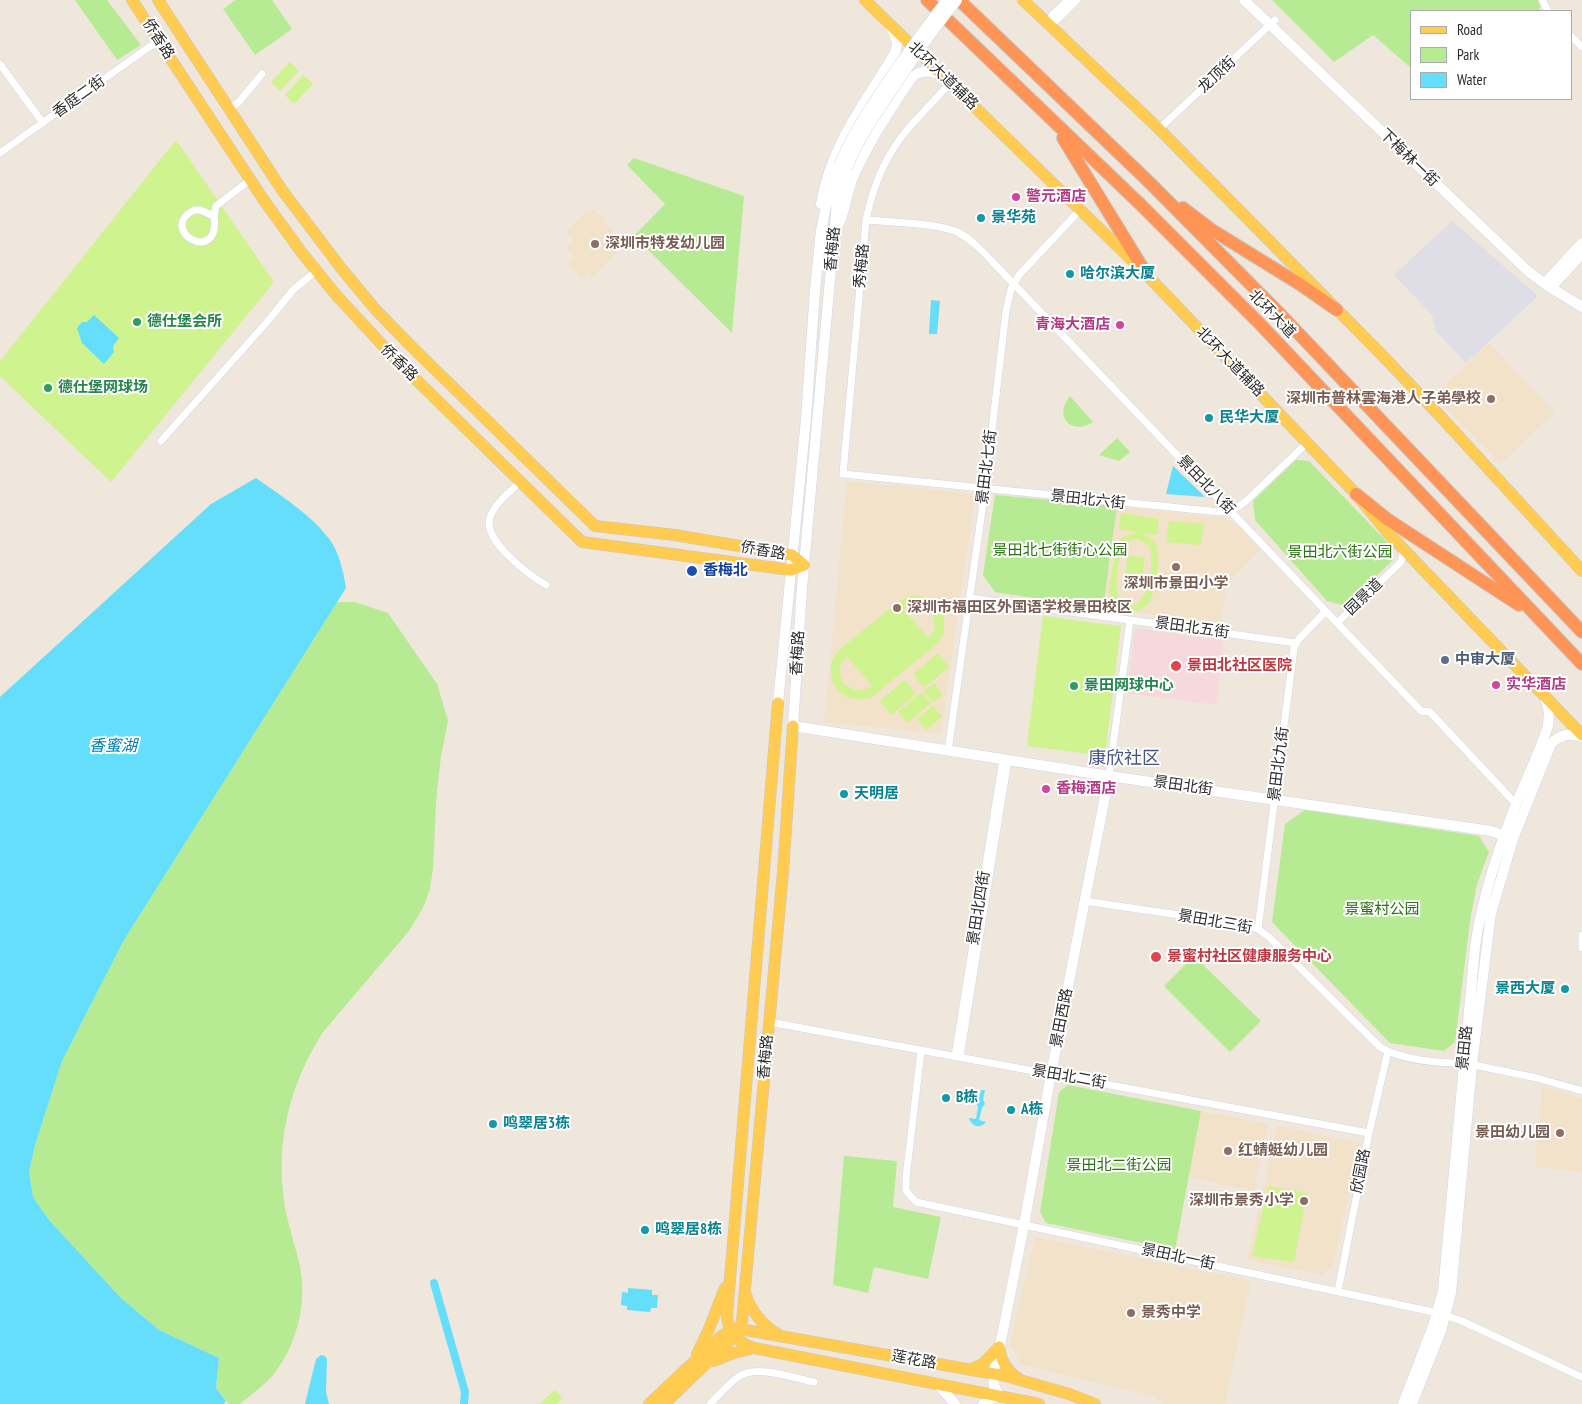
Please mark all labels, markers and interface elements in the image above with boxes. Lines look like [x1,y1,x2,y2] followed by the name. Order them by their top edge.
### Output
[1410,10,1572,100] legend
[138,15,178,63] street label: 侨香路
[1457,20,1483,39] text: Road
[904,38,982,114] street label: 北环大道辅路
[1457,45,1479,64] text: Park
[1194,53,1240,97] street label: 龙顶街
[1457,70,1487,89] text: Water
[49,72,109,122] street label: 香庭二街
[1376,125,1442,191] street label: 下梅林一街
[1026,188,1086,206] place label: 警元酒店
[1010,191,1022,203] marker: 警元酒店
[991,209,1036,227] place label: 景华苑
[975,212,987,224] marker: 景华苑
[822,226,844,272] street label: 香梅路
[605,235,725,253] place label: 深圳市特发幼儿园
[589,238,601,250] marker: 深圳市特发幼儿园
[851,243,873,289] street label: 秀梅路
[1080,265,1155,283] place label: 哈尔滨大厦
[1064,268,1076,280] marker: 哈尔滨大厦
[1245,286,1299,342] street label: 北环大道
[147,313,222,331] place label: 德仕堡会所
[131,316,143,328] marker: 德仕堡会所
[1035,316,1110,334] place label: 青海大酒店
[1114,319,1126,331] marker: 青海大酒店
[1192,323,1268,401] street label: 北环大道辅路
[377,341,421,385] street label: 侨香路
[58,379,148,397] place label: 德仕堡网球场
[42,382,54,394] marker: 德仕堡网球场
[1286,390,1481,408] place label: 深圳市普林雲海港人子弟學校
[1485,393,1497,405] marker: 深圳市普林雲海港人子弟學校
[1219,409,1279,427] place label: 民华大厦
[1203,412,1215,424] marker: 民华大厦
[973,429,1001,505] street label: 景田北七街
[1173,452,1239,518] street label: 景田北八街
[1050,487,1126,513] street label: 景田北六街
[739,538,787,564] street label: 侨香路
[993,542,1127,560] park label: 景田北七街街心公园
[1288,544,1392,562] park label: 景田北六街公园
[1170,561,1182,573] marker: 深圳市景田小学
[703,562,748,580] place label: 香梅北
[685,564,699,578] marker: 香梅北
[1124,575,1228,593] place label: 深圳市景田小学
[1342,575,1386,619] street label: 园景道
[907,599,1132,617] place label: 深圳市福田区外国语学校景田校区
[891,602,903,614] marker: 深圳市福田区外国语学校景田校区
[1154,614,1230,642] street label: 景田北五街
[788,630,808,676] street label: 香梅路
[1455,651,1515,669] place label: 中审大厦
[1439,654,1451,666] marker: 中审大厦
[1187,657,1292,675] place label: 景田北社区医院
[1169,659,1183,673] marker: 景田北社区医院
[1506,676,1566,694] place label: 实华酒店
[1084,677,1174,695] place label: 景田网球中心
[1490,679,1502,691] marker: 实华酒店
[1068,680,1080,692] marker: 景田网球中心
[1265,726,1293,802] street label: 景田北九街
[89,736,137,756] water label: 香蜜湖
[1088,748,1160,770] district label: 康欣社区
[1152,773,1214,799] street label: 景田北街
[1056,780,1116,798] place label: 香梅酒店
[1040,783,1052,795] marker: 香梅酒店
[854,785,899,803] place label: 天明居
[838,788,850,800] marker: 天明居
[964,870,994,946] street label: 景田北四街
[1345,901,1419,919] park label: 景蜜村公园
[1177,907,1253,937] street label: 景田北三街
[1167,948,1332,966] place label: 景蜜村社区健康服务中心
[1149,950,1163,964] marker: 景蜜村社区健康服务中心
[1495,980,1555,998] place label: 景西大厦
[1559,983,1571,995] marker: 景西大厦
[1047,987,1077,1049] street label: 景田西路
[1454,1025,1476,1071] street label: 景田路
[755,1034,777,1080] street label: 香梅路
[1031,1062,1107,1092] street label: 景田北二街
[956,1089,978,1107] place label: B栋
[940,1092,952,1104] marker: B栋
[1021,1101,1044,1119] place label: A栋
[1005,1104,1017,1116] marker: A栋
[503,1115,570,1133] place label: 鸣翠居3栋
[487,1118,499,1130] marker: 鸣翠居3栋
[1475,1124,1550,1142] place label: 景田幼儿园
[1554,1127,1566,1139] marker: 景田幼儿园
[1238,1142,1328,1160] place label: 红蜻蜓幼儿园
[1222,1145,1234,1157] marker: 红蜻蜓幼儿园
[1348,1147,1374,1195] street label: 欣园路
[1067,1157,1171,1175] park label: 景田北二街公园
[1189,1192,1294,1210] place label: 深圳市景秀小学
[1298,1195,1310,1207] marker: 深圳市景秀小学
[655,1221,722,1239] place label: 鸣翠居8栋
[639,1224,651,1236] marker: 鸣翠居8栋
[1139,1240,1217,1274] street label: 景田北一街
[1141,1304,1201,1322] place label: 景秀中学
[1125,1307,1137,1319] marker: 景秀中学
[890,1347,938,1373] street label: 莲花路

